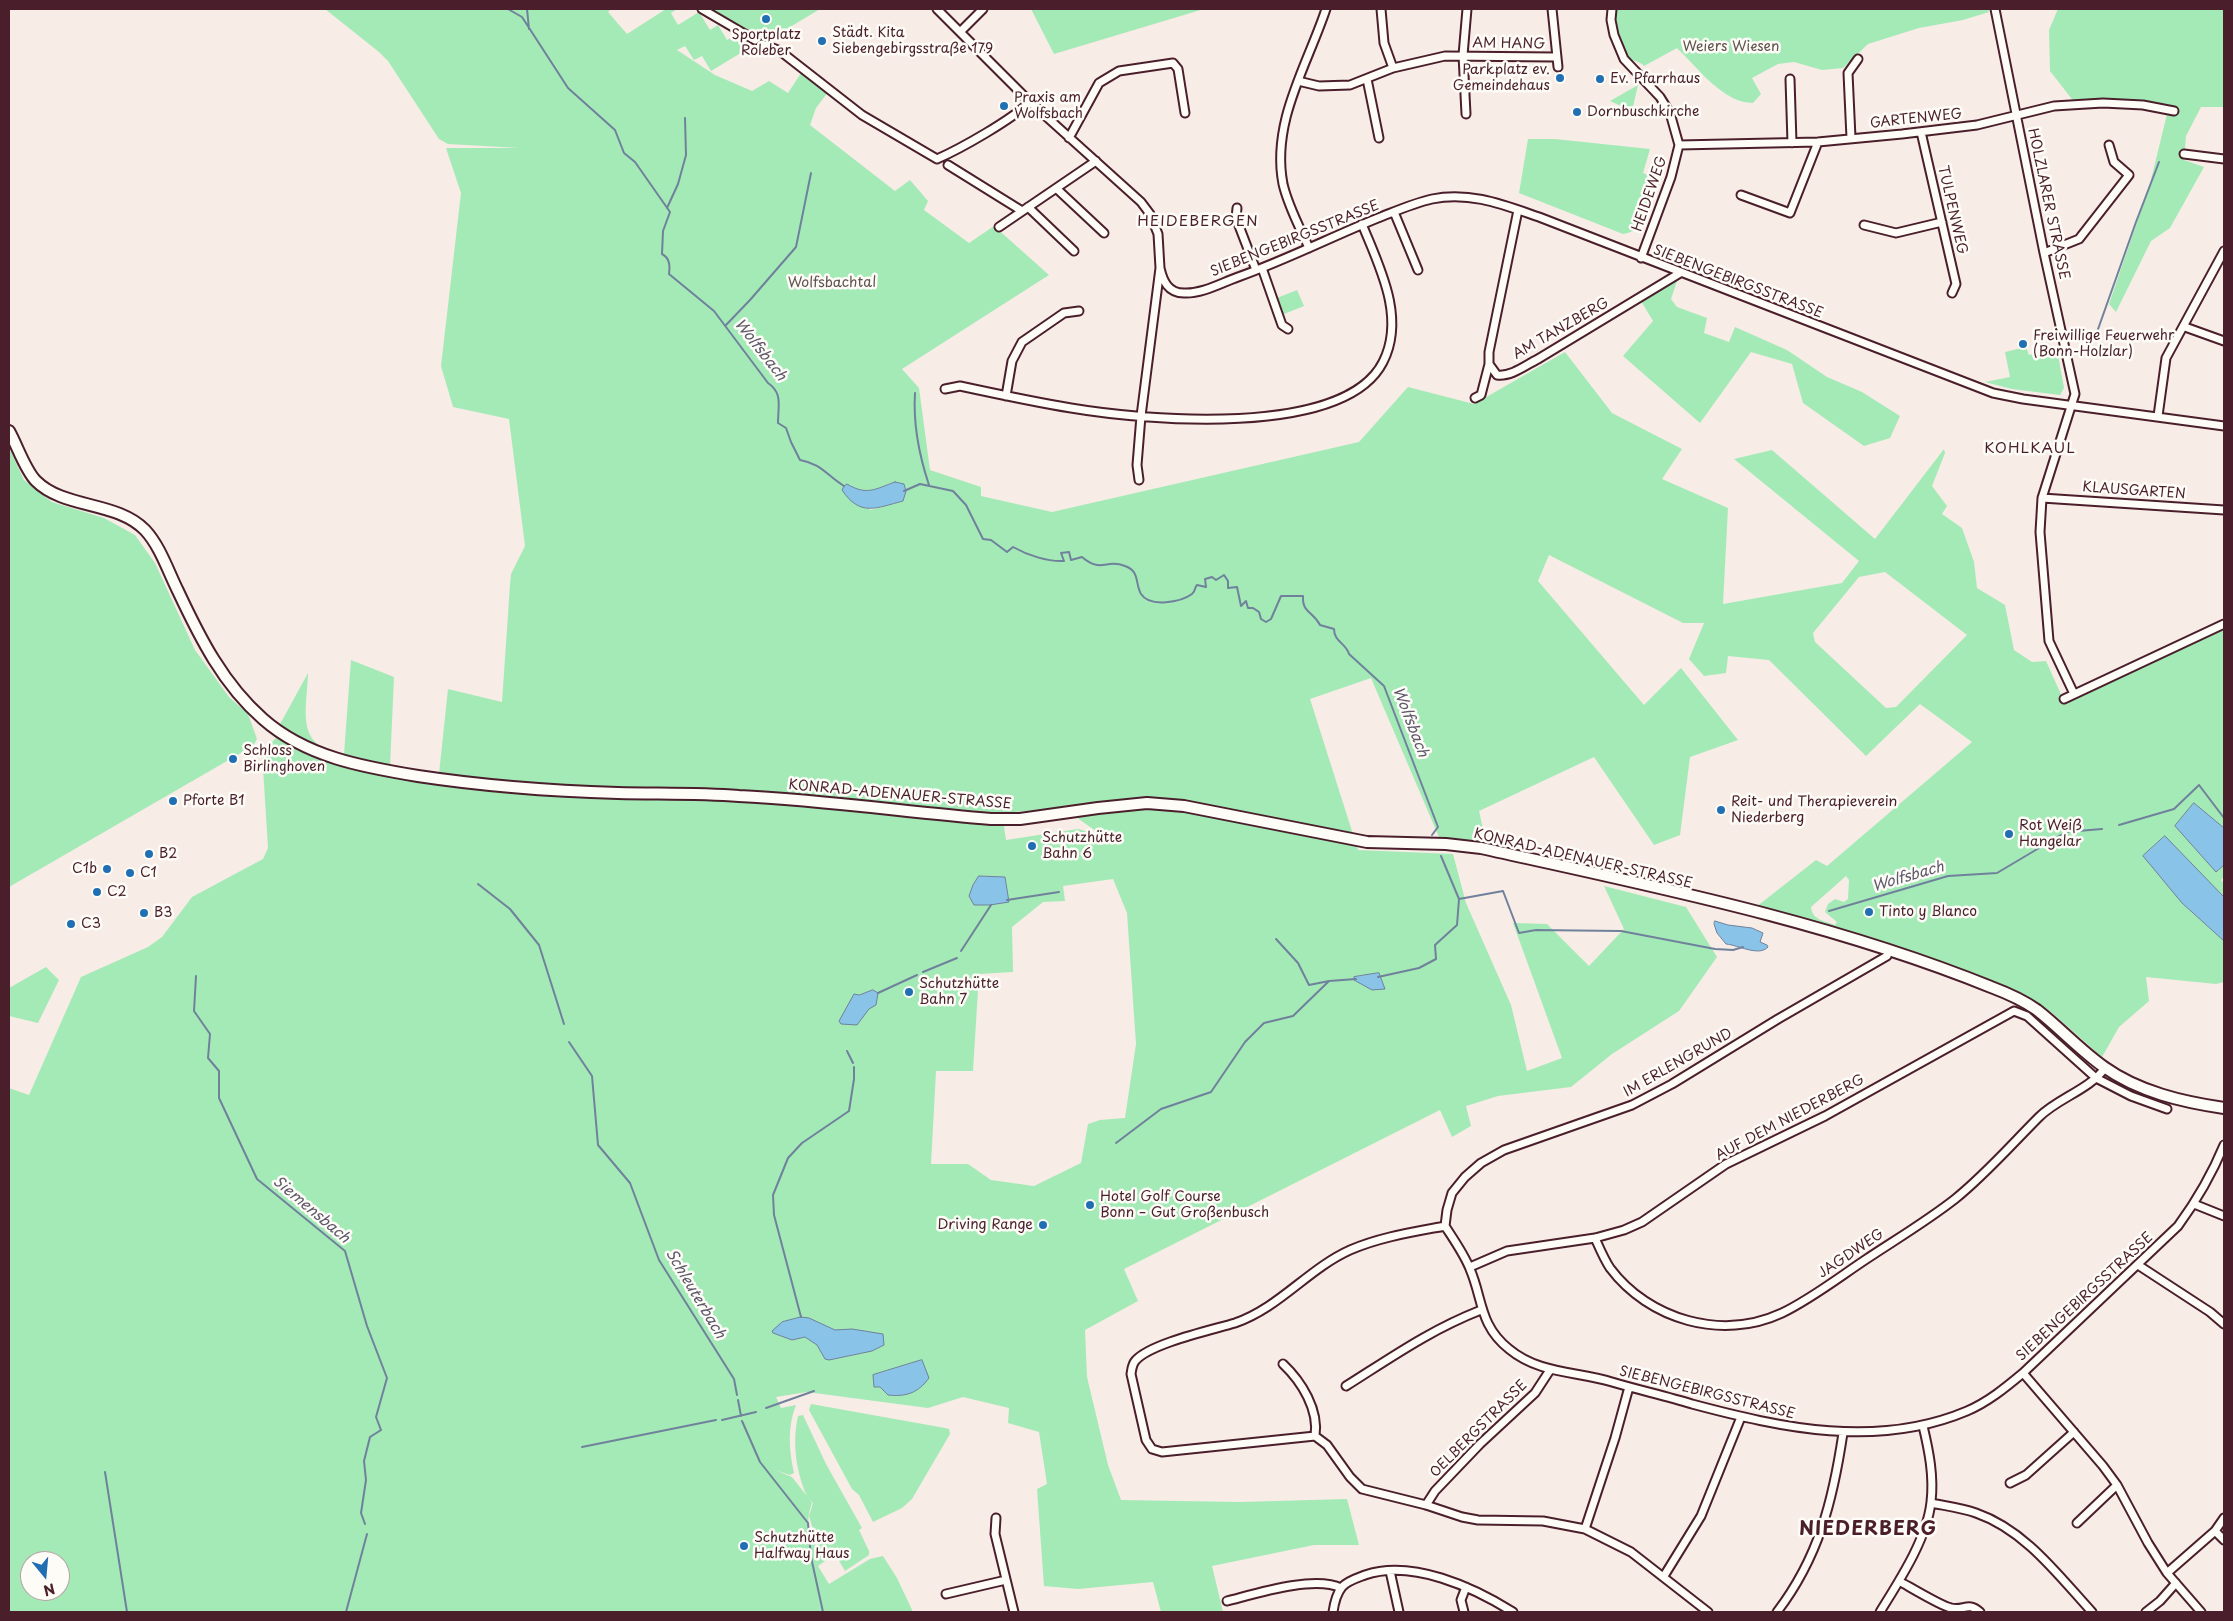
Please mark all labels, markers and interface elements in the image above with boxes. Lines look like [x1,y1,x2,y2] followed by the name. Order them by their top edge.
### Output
[760,13,772,25] marker: Sportplatz Roleber
[832,25,993,58] place label: Städt. Kita Siebengebirgsstraße 179
[731,27,801,59] place label: Sportplatz Roleber
[816,35,828,47] marker: Städt. Kita Siebengebirgsstraße 179
[1472,35,1546,53] street label: AM HANG
[1683,39,1779,55] park label: Weiers Wiesen
[1453,62,1550,94] place label: Parkplatz ev. Gemeindehaus
[1610,71,1700,87] place label: Ev. Pfarrhaus
[1554,72,1566,84] marker: Parkplatz ev. Gemeindehaus
[1594,73,1606,85] marker: Ev. Pfarrhaus
[1014,90,1083,122] place label: Praxis am Wolfsbach
[998,100,1010,112] marker: Praxis am Wolfsbach
[1587,104,1699,120] place label: Dornbuschkirche
[1571,106,1583,118] marker: Dornbuschkirche
[1869,106,1963,132] street label: GARTENWEG
[2024,127,2072,281] street label: HOLZLARER STRASSE
[1629,154,1671,234] street label: HEIDEWEG
[1934,164,1970,256] street label: TULPENWEG
[1208,197,1382,281] street label: SIEBENGEBIRGSSTRASSE
[1136,213,1260,231] district label: HEIDEBERGEN
[1651,242,1825,322] street label: SIEBENGEBIRGSSTRASSE
[788,275,876,291] park label: Wolfsbachtal
[1510,295,1612,363] street label: AM TANZBERG
[730,315,790,385] water label: Wolfsbach
[2033,328,2174,361] place label: Freiwillige Feuerwehr (Bonn-Holzlar)
[2017,338,2029,350] marker: Freiwillige Feuerwehr (Bonn-Holzlar)
[1983,440,2077,458] district label: KOHLKAUL
[2082,479,2186,503] street label: KLAUSGARTEN
[1388,684,1432,760] water label: Wolfsbach
[243,743,325,776] place label: Schloss Birlinghoven
[227,753,239,765] marker: Schloss Birlinghoven
[788,777,1012,813] street label: KONRAD-ADENAUER-STRASSE
[183,793,244,809] place label: Pforte B1
[1731,794,1897,826] place label: Reit- und Therapieverein Niederberg
[167,795,179,807] marker: Pforte B1
[1715,804,1727,816] marker: Reit- und Therapieverein Niederberg
[2019,818,2082,850] place label: Rot Weiß Hangelar
[1472,826,1694,892] street label: KONRAD-ADENAUER-STRASSE
[2003,828,2015,840] marker: Rot Weiß Hangelar
[1042,830,1122,862] place label: Schutzhütte Bahn 6
[1026,840,1038,852] marker: Schutzhütte Bahn 6
[159,846,177,862] place label: B2
[143,848,155,860] marker: B2
[1870,858,1946,896] water label: Wolfsbach
[72,861,97,877] place label: C1b
[101,863,113,875] marker: C1b
[140,865,157,881] place label: C1
[124,867,136,879] marker: C1
[107,884,127,900] place label: C2
[91,886,103,898] marker: C2
[1879,904,1977,920] place label: Tinto y Blanco
[154,905,172,921] place label: B3
[1863,906,1875,918] marker: Tinto y Blanco
[138,907,150,919] marker: B3
[81,916,101,932] place label: C3
[65,918,77,930] marker: C3
[919,976,999,1009] place label: Schutzhütte Bahn 7
[903,986,915,998] marker: Schutzhütte Bahn 7
[1621,1025,1735,1101] street label: IM ERLENGRUND
[1713,1072,1867,1164] street label: AUF DEM NIEDERBERG
[269,1173,353,1247] water label: Siemensbach
[1100,1189,1269,1222] place label: Hotel Golf Course Bonn – Gut Großenbusch
[1084,1199,1096,1211] marker: Hotel Golf Course Bonn – Gut Großenbusch
[937,1217,1033,1233] place label: Driving Range
[1037,1219,1049,1231] marker: Driving Range
[1815,1226,1887,1282] street label: JAGDWEG
[2013,1229,2157,1365] street label: SIEBENGEBIRGSSTRASSE
[661,1246,729,1342] water label: Schleuterbach
[1617,1363,1797,1423] street label: SIEBENGEBIRGSSTRASSE
[1427,1377,1531,1481] street label: OELBERGSTRASSE
[1798,1519,1938,1541] district label: NIEDERBERG
[754,1530,849,1562] place label: Schutzhütte Halfway Haus
[738,1540,750,1552] marker: Schutzhütte Halfway Haus
[20,1551,70,1601] north arrow
[41,1578,58,1602] text: N

